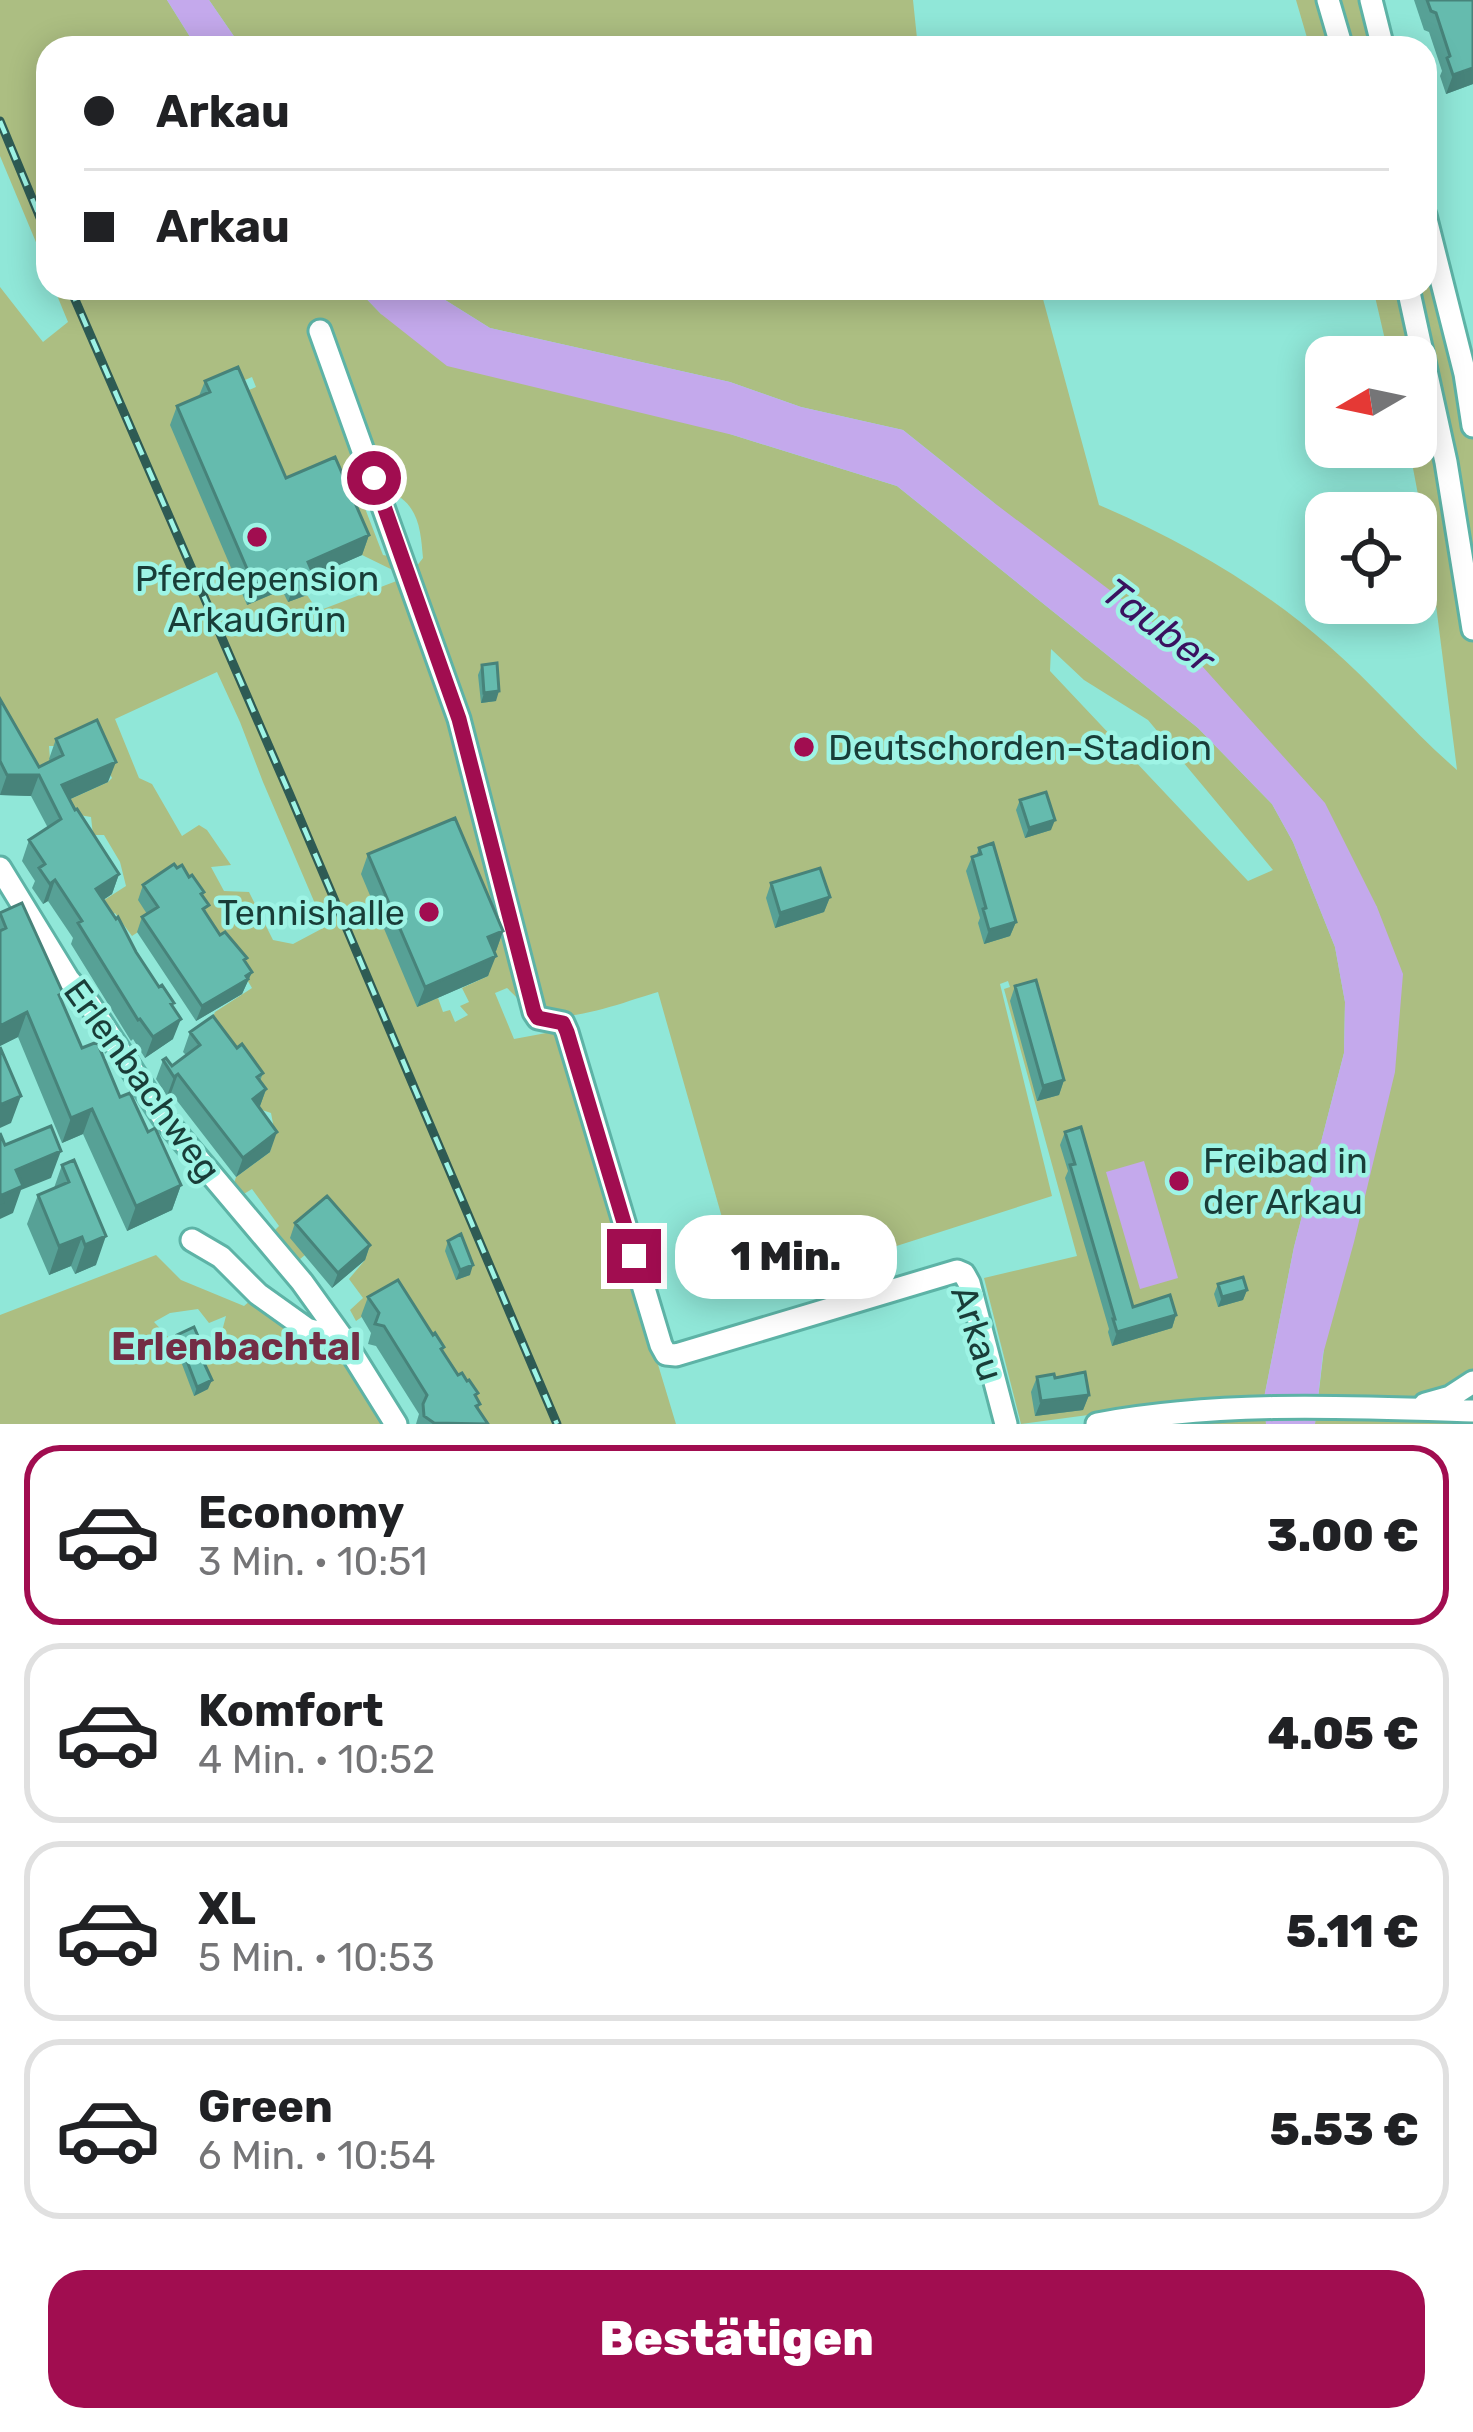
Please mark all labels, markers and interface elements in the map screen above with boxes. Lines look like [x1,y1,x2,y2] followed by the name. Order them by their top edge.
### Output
[156,85,290,138] text: Arkau
[156,200,290,253] text: Arkau
[1305,336,1437,468] north arrow
[1305,336,1437,624] map controls
[347,451,401,505] route start
[1305,492,1437,624] button: locate
[244,524,270,550] marker: Pferdepension ArkauGrün
[135,557,379,641] place label: Pferdepension ArkauGrün
[1093,569,1225,684] water label: Tauber
[828,726,1212,769] place label: Deutschorden-Stadion
[791,734,817,760] marker: Deutschorden-Stadion
[217,891,405,934] place label: Tennishalle
[416,899,442,925] marker: Tennishalle
[55,971,230,1190] street label: Erlenbachweg
[1203,1139,1368,1223] place label: Freibad in der Arkau
[1166,1168,1192,1194] marker: Freibad in der Arkau
[676,1214,898,1298] callout: 1 Min.
[607,1229,661,1283] route end
[731,1234,841,1280] text: 1 Min.
[942,1280,1013,1386] street label: Arkau
[111,1324,361,1370] district label: Erlenbachtal
[54,1481,162,1589] icon: car
[198,1486,404,1539] text: Economy
[1267,1509,1419,1562] text: 3.00 €
[198,1539,428,1585] text: 3 Min. · 10:51
[54,1679,162,1787] icon: car
[198,1684,384,1737] text: Komfort
[1267,1707,1419,1760] text: 4.05 €
[198,1737,435,1783] text: 4 Min. · 10:52
[54,1877,162,1985] icon: car
[198,1882,256,1935] text: XL
[1286,1905,1419,1958] text: 5.11 €
[198,1935,435,1981] text: 5 Min. · 10:53
[54,2075,162,2183] icon: car
[198,2080,333,2133] text: Green
[1270,2103,1419,2156] text: 5.53 €
[198,2133,436,2179] text: 6 Min. · 10:54
[48,2270,1425,2408] button: Bestätigen

